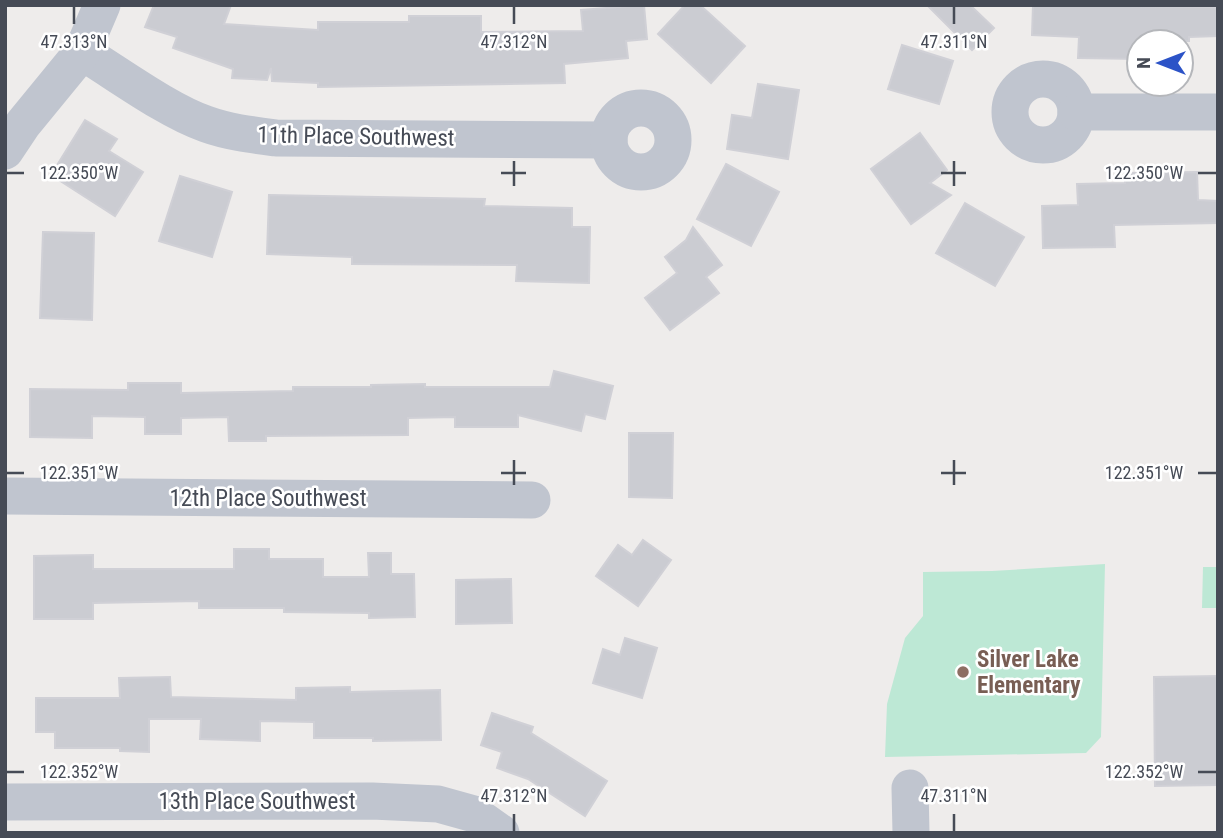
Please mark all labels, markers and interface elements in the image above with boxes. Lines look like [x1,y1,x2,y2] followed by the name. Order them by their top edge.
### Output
[1125,28,1195,98] north arrow
[40,31,108,52] text: 47.313°N
[480,31,548,52] text: 47.312°N
[920,31,988,52] text: 47.311°N
[1132,57,1155,69] text: N
[257,121,455,152] street label: 11th Place Southwest
[40,162,119,183] text: 122.350°W
[1105,162,1184,183] text: 122.350°W
[40,462,119,483] text: 122.351°W
[1105,462,1184,483] text: 122.351°W
[169,485,367,512] street label: 12th Place Southwest
[977,646,1081,699] place label: Silver Lake Elementary
[955,664,971,680] marker: Silver Lake Elementary
[40,761,119,782] text: 122.352°W
[1105,761,1184,782] text: 122.352°W
[480,785,548,806] text: 47.312°N
[920,785,988,806] text: 47.311°N
[158,788,356,815] street label: 13th Place Southwest

